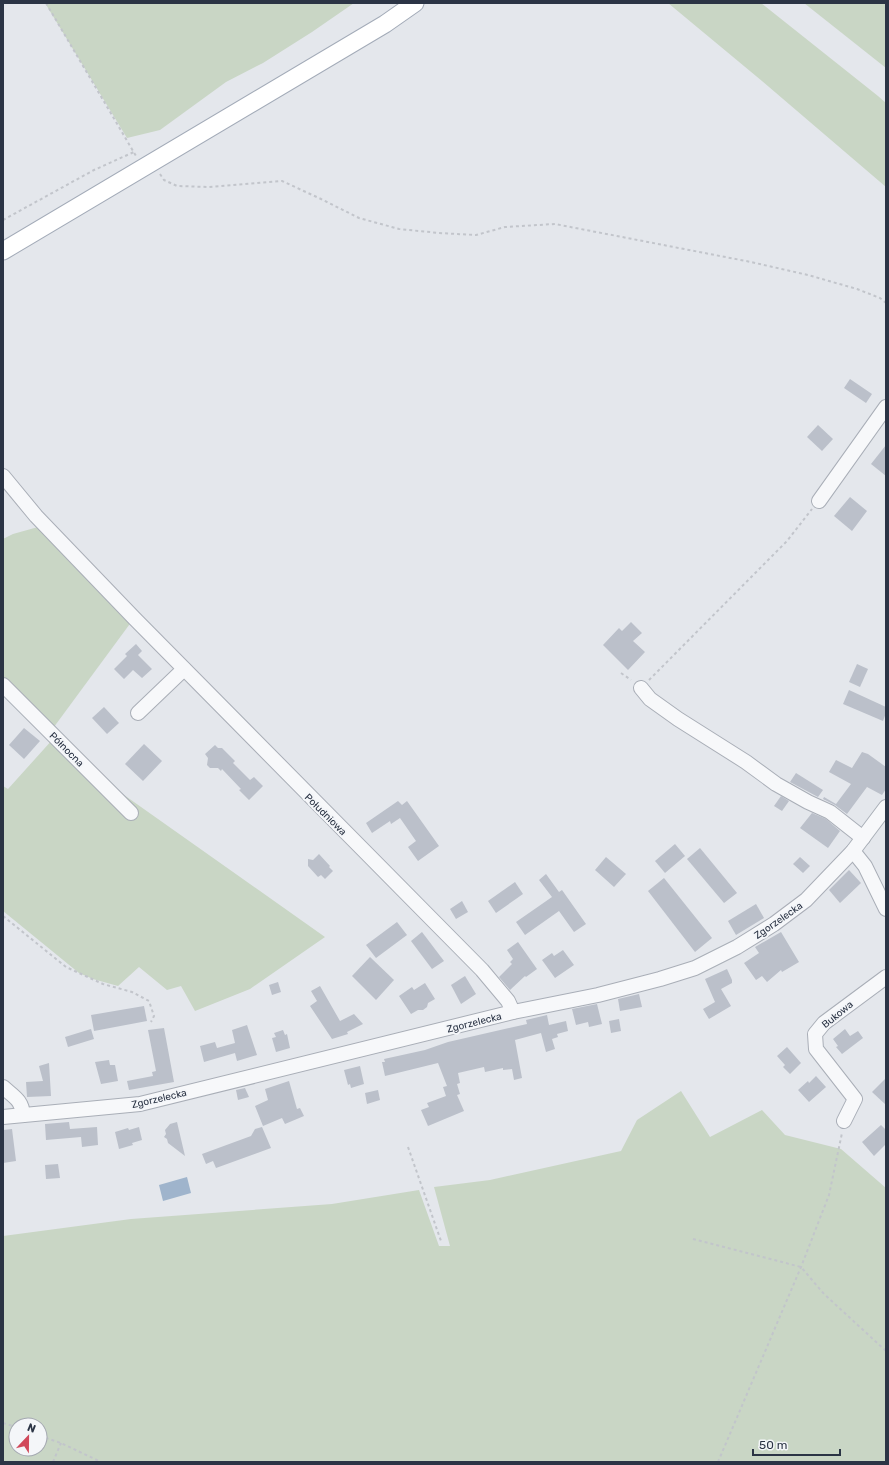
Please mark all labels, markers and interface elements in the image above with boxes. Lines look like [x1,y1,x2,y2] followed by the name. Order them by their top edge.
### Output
[47,730,86,769] street label: Północna
[302,791,349,838] street label: Południowa
[752,900,805,942] street label: Zgorzelecka
[820,999,856,1031] street label: Bukowa
[446,1010,503,1036] street label: Zgorzelecka
[131,1087,188,1111] street label: Zgorzelecka
[8,1417,48,1457] north arrow
[25,1421,38,1436] text: N
[753,1431,840,1457] scale bar
[759,1438,787,1452] text: 50 m

